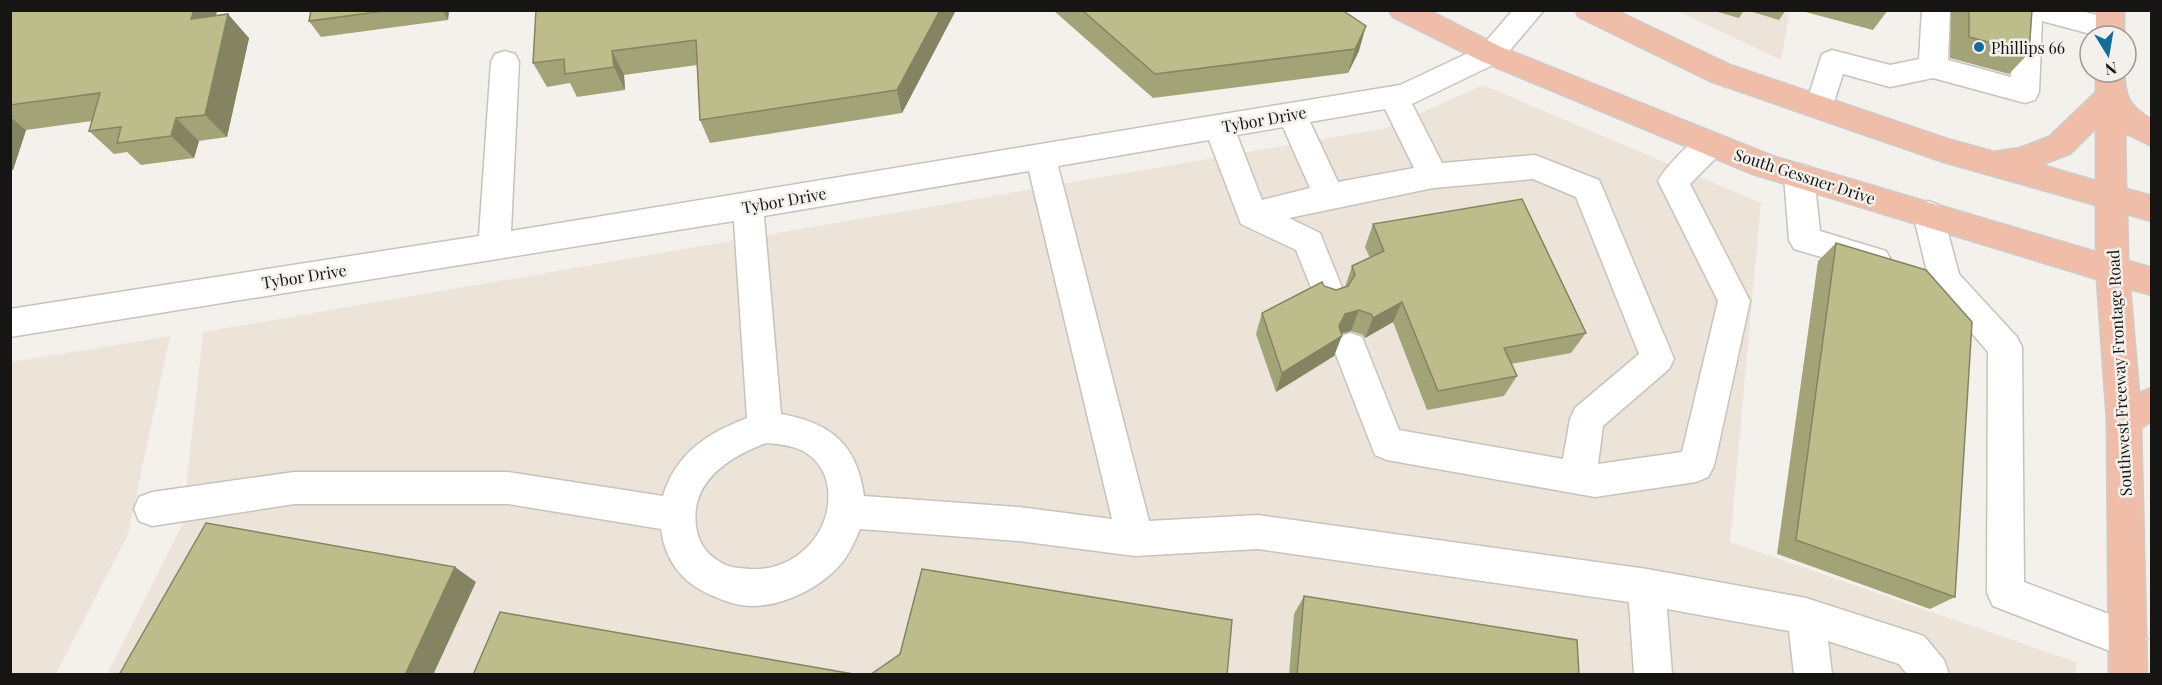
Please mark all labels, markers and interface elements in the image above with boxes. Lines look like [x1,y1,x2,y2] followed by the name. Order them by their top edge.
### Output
[2078,24,2138,84] north arrow
[1991,37,2065,58] place label: Phillips 66
[1972,40,1986,54] marker: Phillips 66
[2103,58,2119,81] text: N
[1220,101,1308,137] street label: Tybor Drive
[1732,143,1878,209] street label: South Gessner Drive
[740,182,828,218] street label: Tybor Drive
[2102,249,2136,497] street label: Southwest Freeway Frontage Road
[260,259,348,293] street label: Tybor Drive

